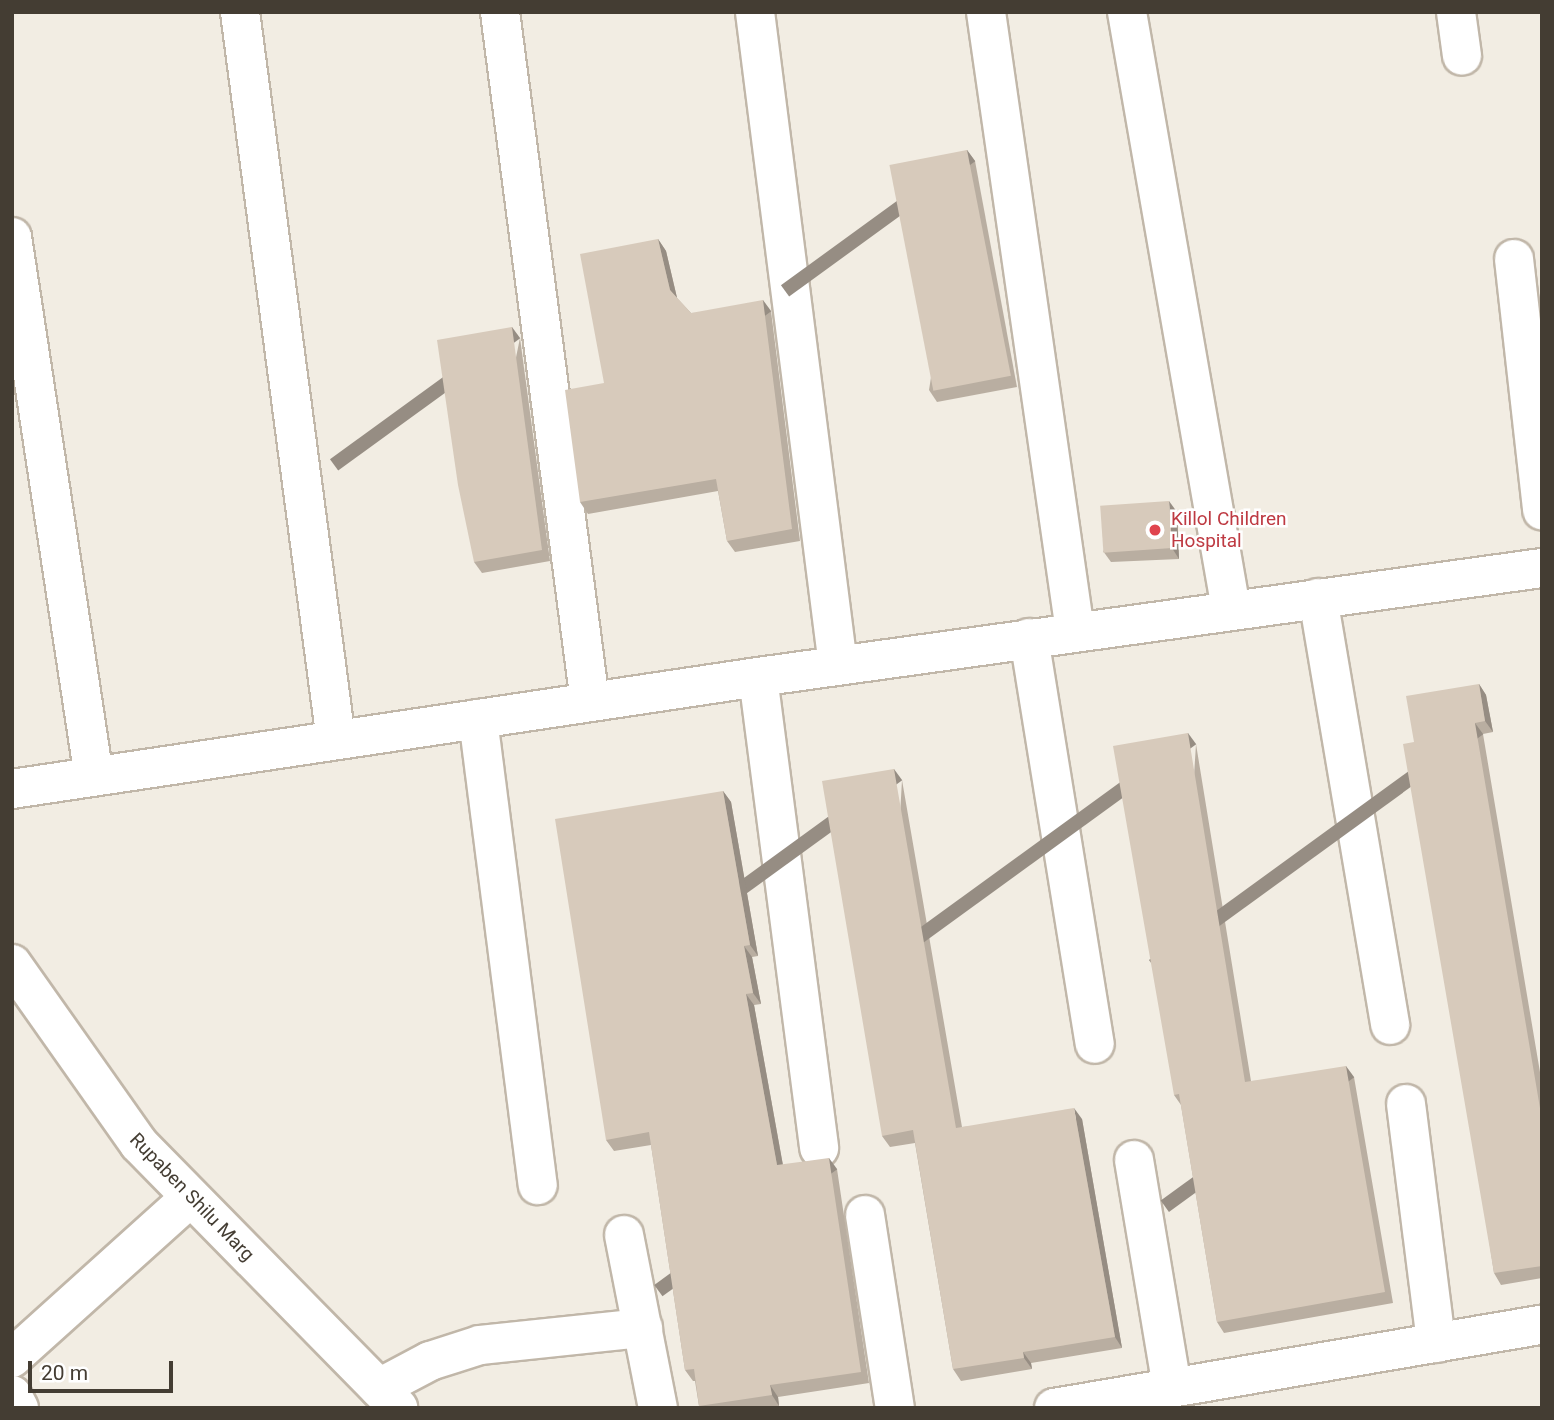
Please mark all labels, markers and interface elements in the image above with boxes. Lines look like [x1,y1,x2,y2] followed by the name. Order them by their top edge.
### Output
[1171,508,1287,552] place label: Killol Children Hospital
[1145,520,1165,540] marker: Killol Children Hospital
[125,1128,259,1266] street label: Rupaben Shilu Marg
[32,1346,177,1390] scale bar
[41,1361,88,1385] text: 20 m

